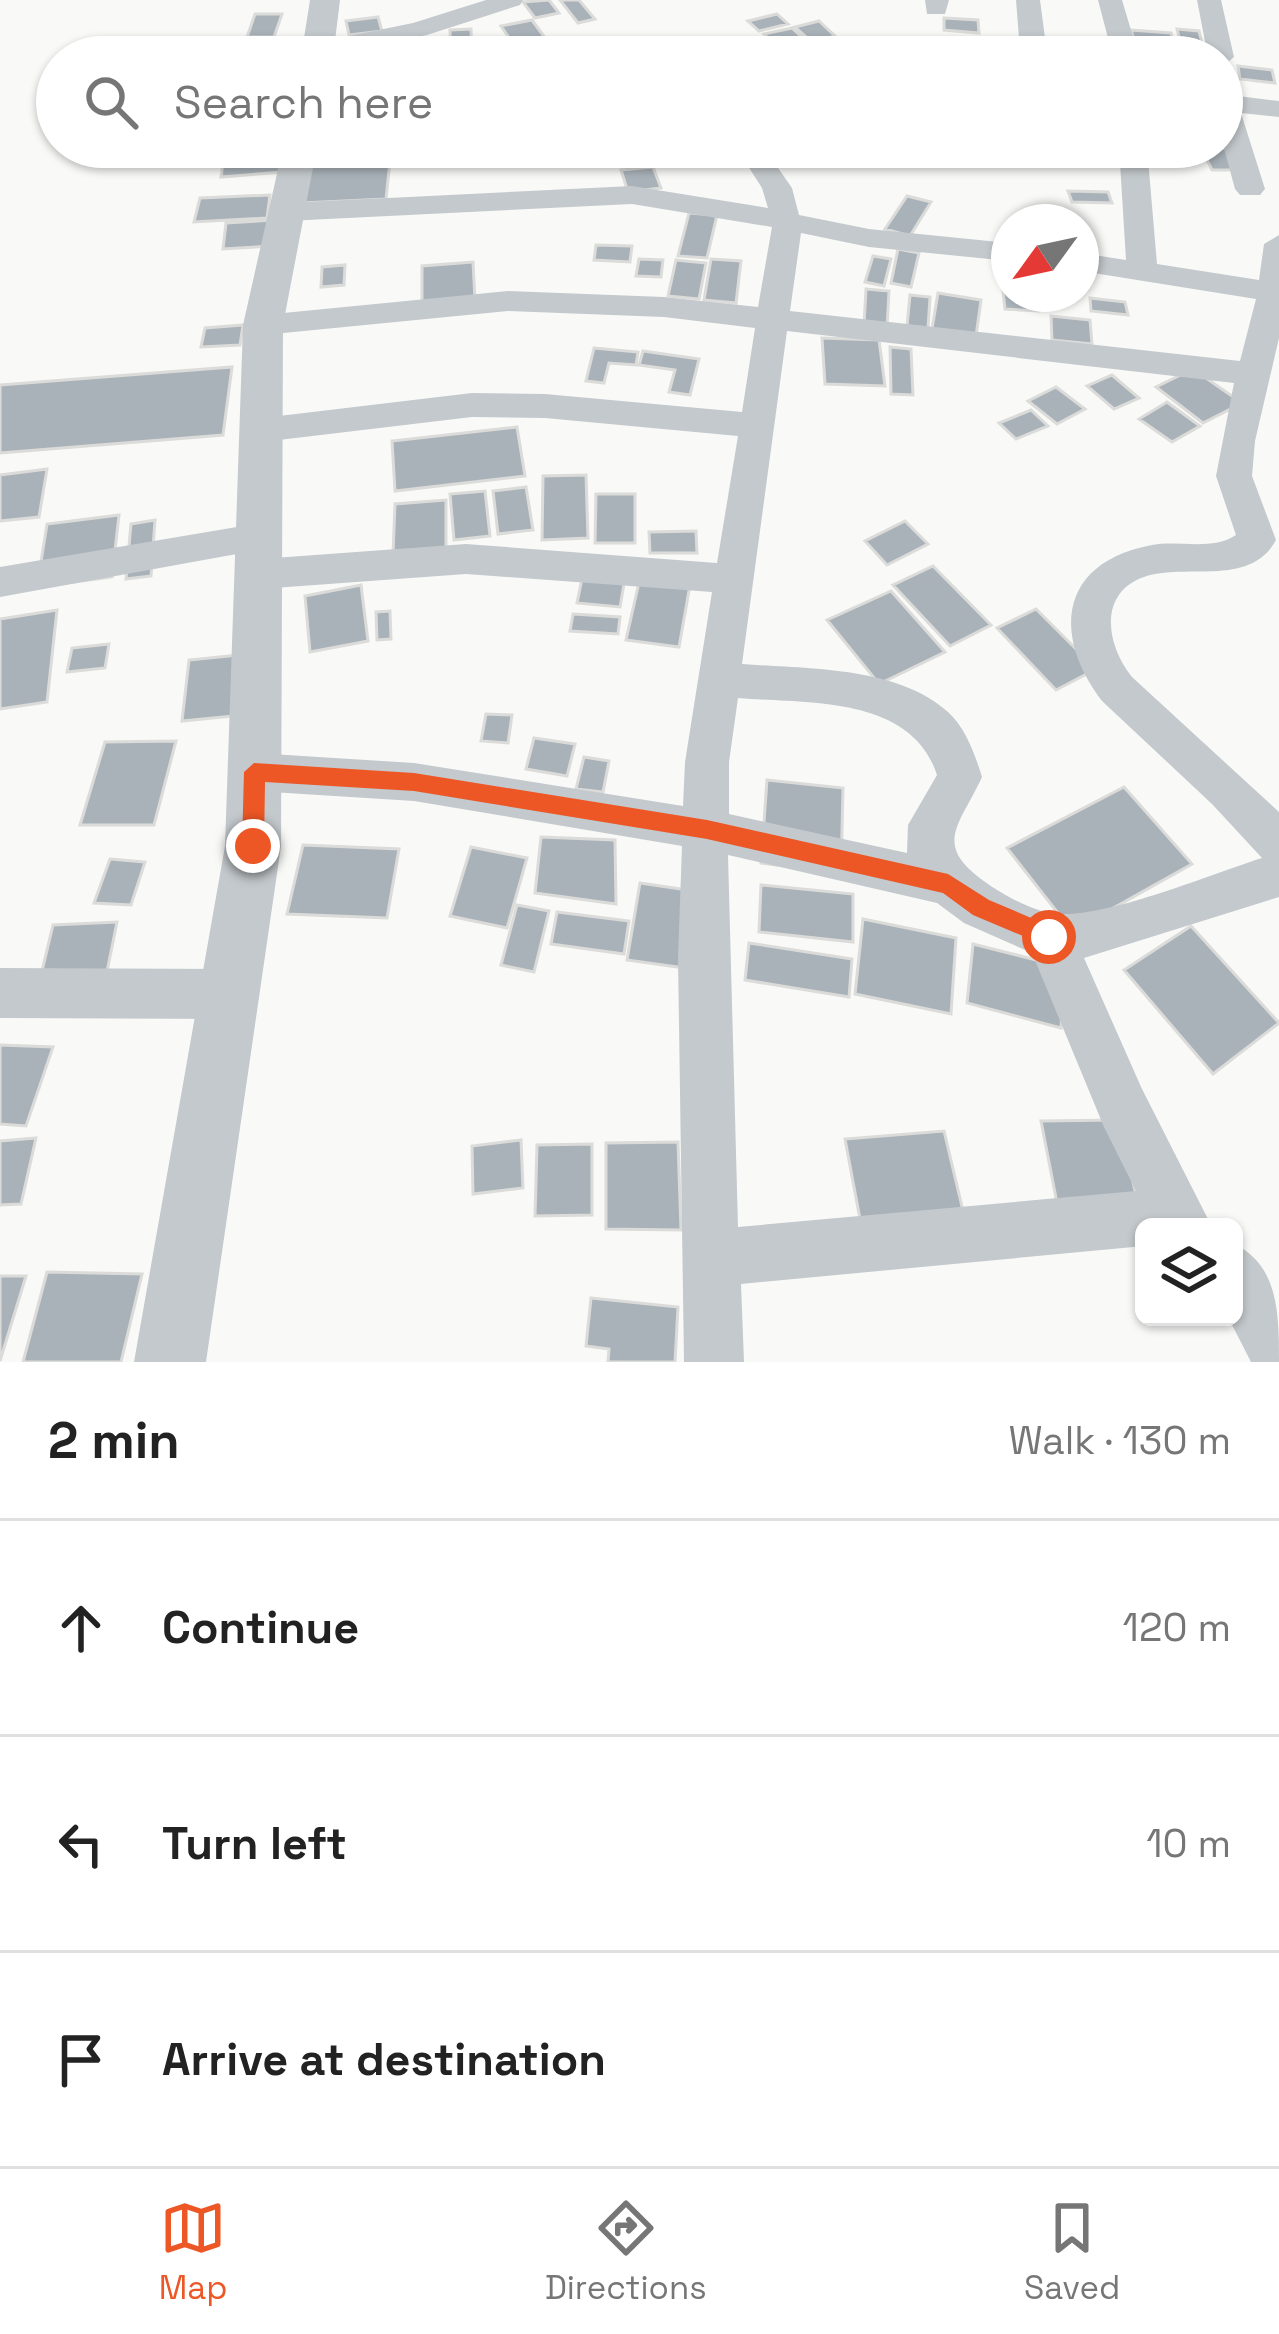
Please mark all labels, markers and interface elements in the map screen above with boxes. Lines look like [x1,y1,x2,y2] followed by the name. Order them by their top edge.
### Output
[36,36,1243,168] search box
[78,69,144,135] icon: search
[174,74,433,131] text: Search here
[991,204,1099,312] north arrow
[226,819,280,873] route end
[1022,910,1076,964] route start
[1135,1218,1243,1326] map controls
[1135,1218,1243,1326] button: layers
[48,1408,180,1473] text: 2 min
[1009,1416,1231,1465] text: Walk · 130 m
[48,1595,114,1661] icon: ahead
[162,1599,359,1656] text: Continue
[1123,1603,1231,1652] text: 120 m
[48,1811,114,1877] icon: left
[162,1815,347,1872] text: Turn left
[1146,1819,1231,1868] text: 10 m
[48,2027,114,2093] icon: arrive
[162,2031,606,2088] text: Arrive at destination
[159,2195,227,2309] tab: Map
[545,2195,707,2309] tab: Directions
[1024,2195,1120,2309] tab: Saved

